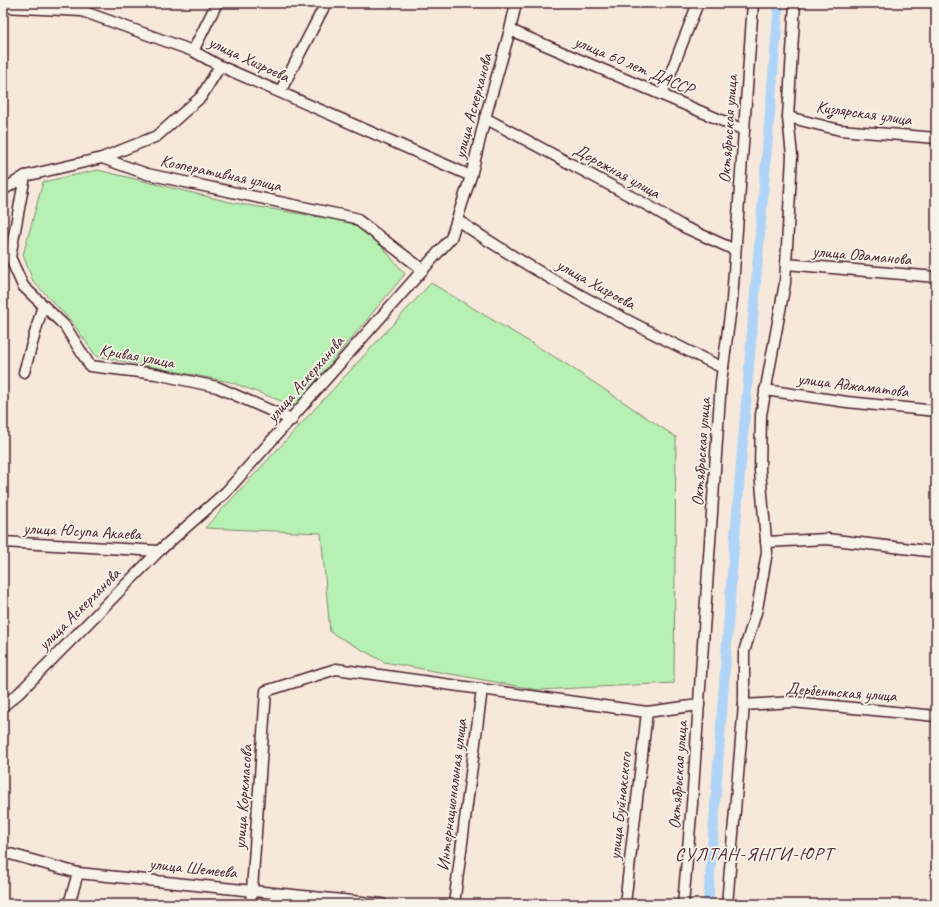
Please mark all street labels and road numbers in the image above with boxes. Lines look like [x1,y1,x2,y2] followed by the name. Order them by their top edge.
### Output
[570,30,699,100] street label: улица 60 лет ДАССР
[204,31,294,87] street label: улица Хизроева
[449,50,498,162] street label: улица Аскерханова
[714,72,742,184] street label: Октябрьская улица
[815,96,915,131] street label: Кизлярская улица
[570,139,665,204] street label: Дорожная улица
[159,150,285,196] street label: Кооперативная улица
[811,240,914,270] street label: улица Одаманова
[552,253,640,315] street label: улица Хизроева
[261,330,349,427] street label: улица Аскерханова
[98,339,178,373] street label: Кривая улица
[795,368,911,402] street label: улица Аджаматова
[687,395,715,507] street label: Октябрьская улица
[22,517,142,545] street label: улица Юсупа Акаева
[33,562,126,655] street label: улица Аскерханова
[785,678,899,706] street label: Дербентская улица
[432,716,472,872] street label: Интернациональная улица
[664,718,692,830] street label: Октябрьская улица
[229,742,257,851] street label: улица Коркмасова
[604,750,636,862] street label: улица Буйнакского
[147,853,239,883] street label: улица Шемеева

